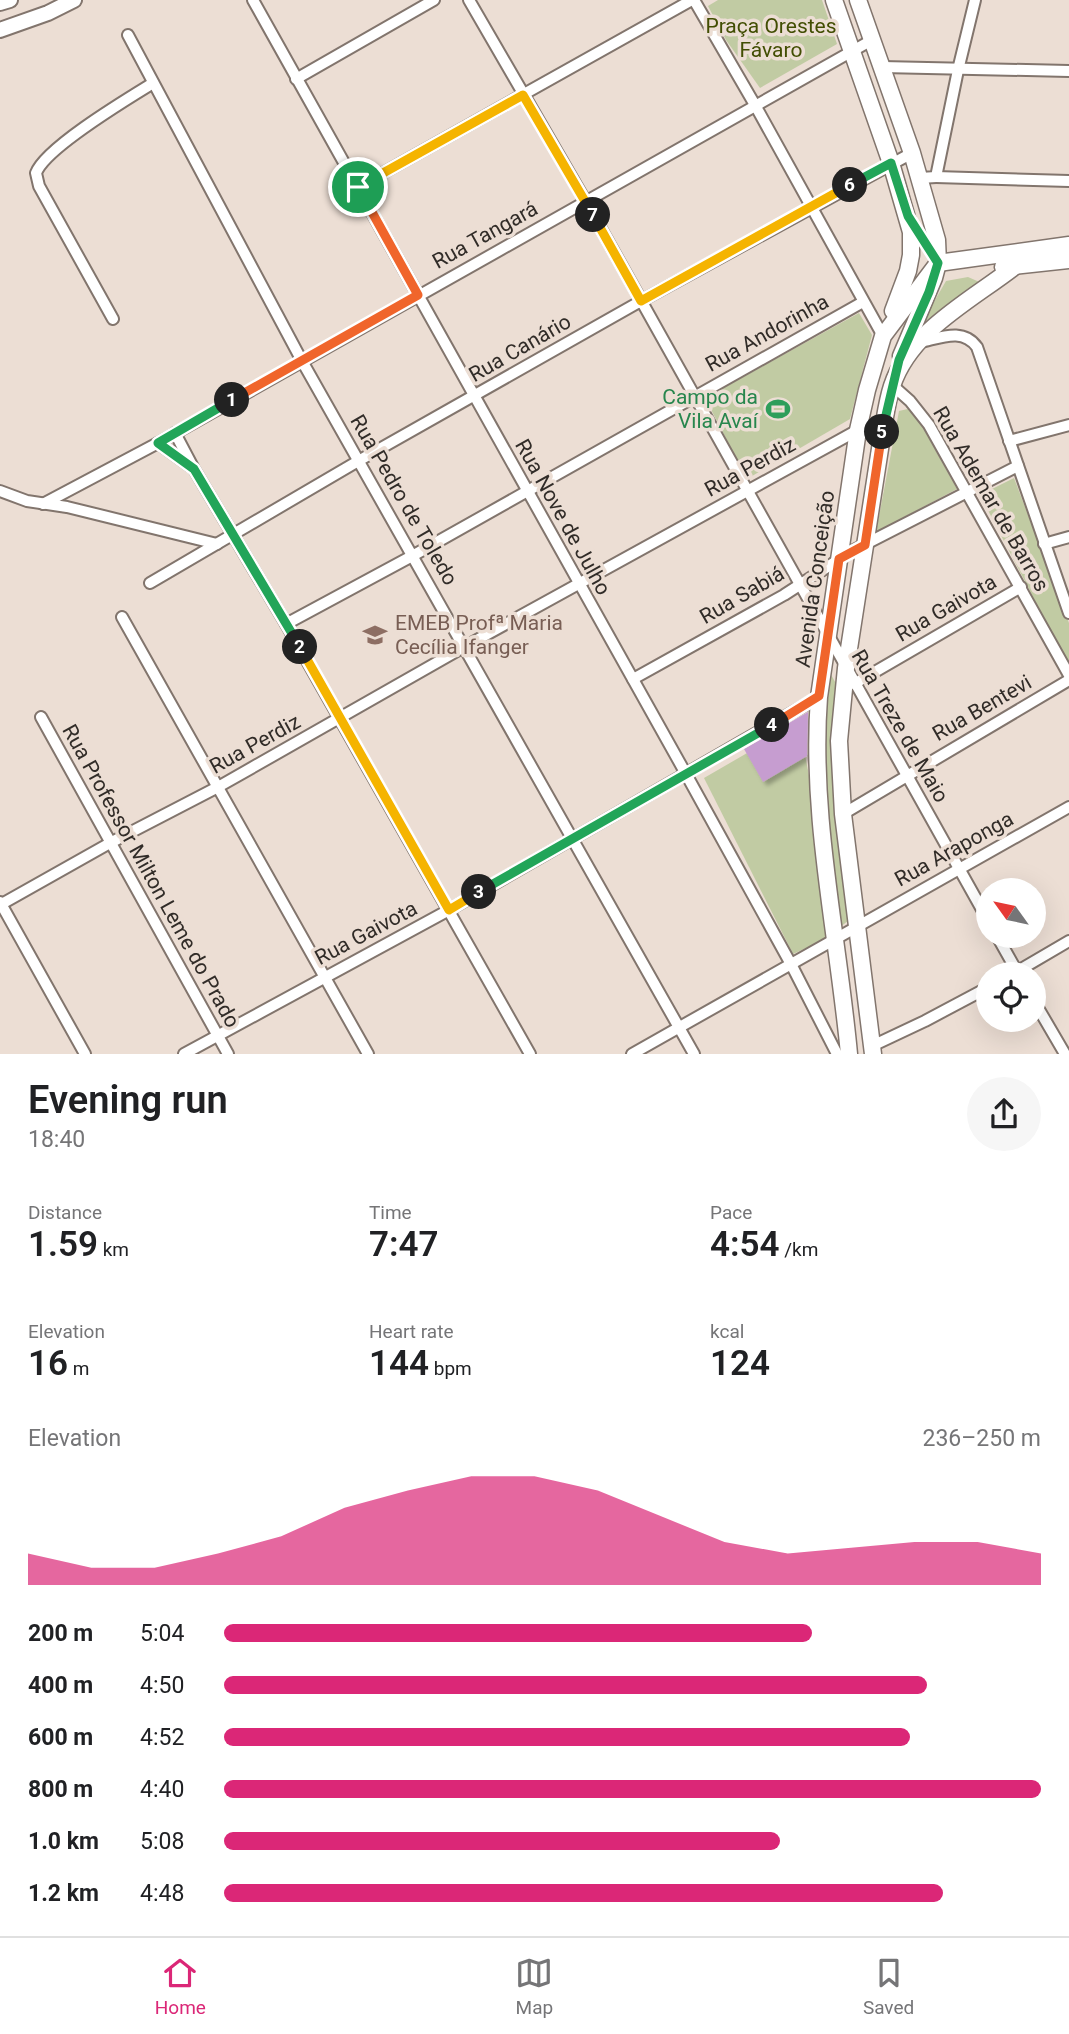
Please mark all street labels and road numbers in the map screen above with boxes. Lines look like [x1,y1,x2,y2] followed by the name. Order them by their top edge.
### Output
[428,196,542,274] street label: Rua Tangará
[701,289,833,377] street label: Rua Andorinha
[465,309,575,387] street label: Rua Canário
[928,402,1054,596] street label: Rua Ademar de Barros
[345,411,463,589] street label: Rua Pedro de Toledo
[701,432,799,502] street label: Rua Perdiz
[510,435,616,599] street label: Rua Nove de Julho
[791,489,839,669] street label: Avenida Conceição
[696,561,788,629] street label: Rua Sabiá
[891,570,1001,646] street label: Rua Gaivota
[847,645,953,807] street label: Rua Treze de Maio
[928,670,1036,746] street label: Rua Bentevi
[206,709,304,779] street label: Rua Perdiz
[57,720,245,1032] street label: Rua Professor Milton Leme do Prado
[891,807,1017,891] street label: Rua Araponga
[311,896,421,970] street label: Rua Gaivota

